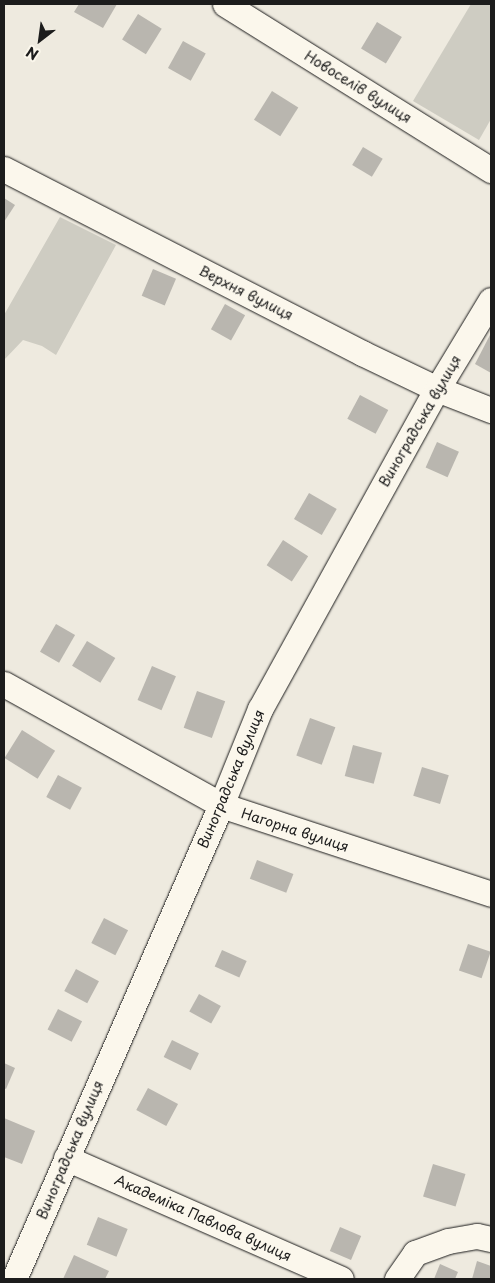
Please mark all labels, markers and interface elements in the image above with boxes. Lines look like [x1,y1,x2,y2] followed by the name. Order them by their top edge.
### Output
[15,15,65,65] north arrow
[22,42,42,65] text: N
[301,47,415,127] street label: Новоселів вулиця
[196,262,296,324] street label: Верхня вулиця
[375,352,465,490] street label: Виноградська вулиця
[194,707,268,851] street label: Виноградська вулиця
[239,805,351,855] street label: Нагорна вулиця
[33,1078,107,1222] street label: Виноградська вулиця
[112,1171,294,1265] street label: Академіка Павлова вулиця

